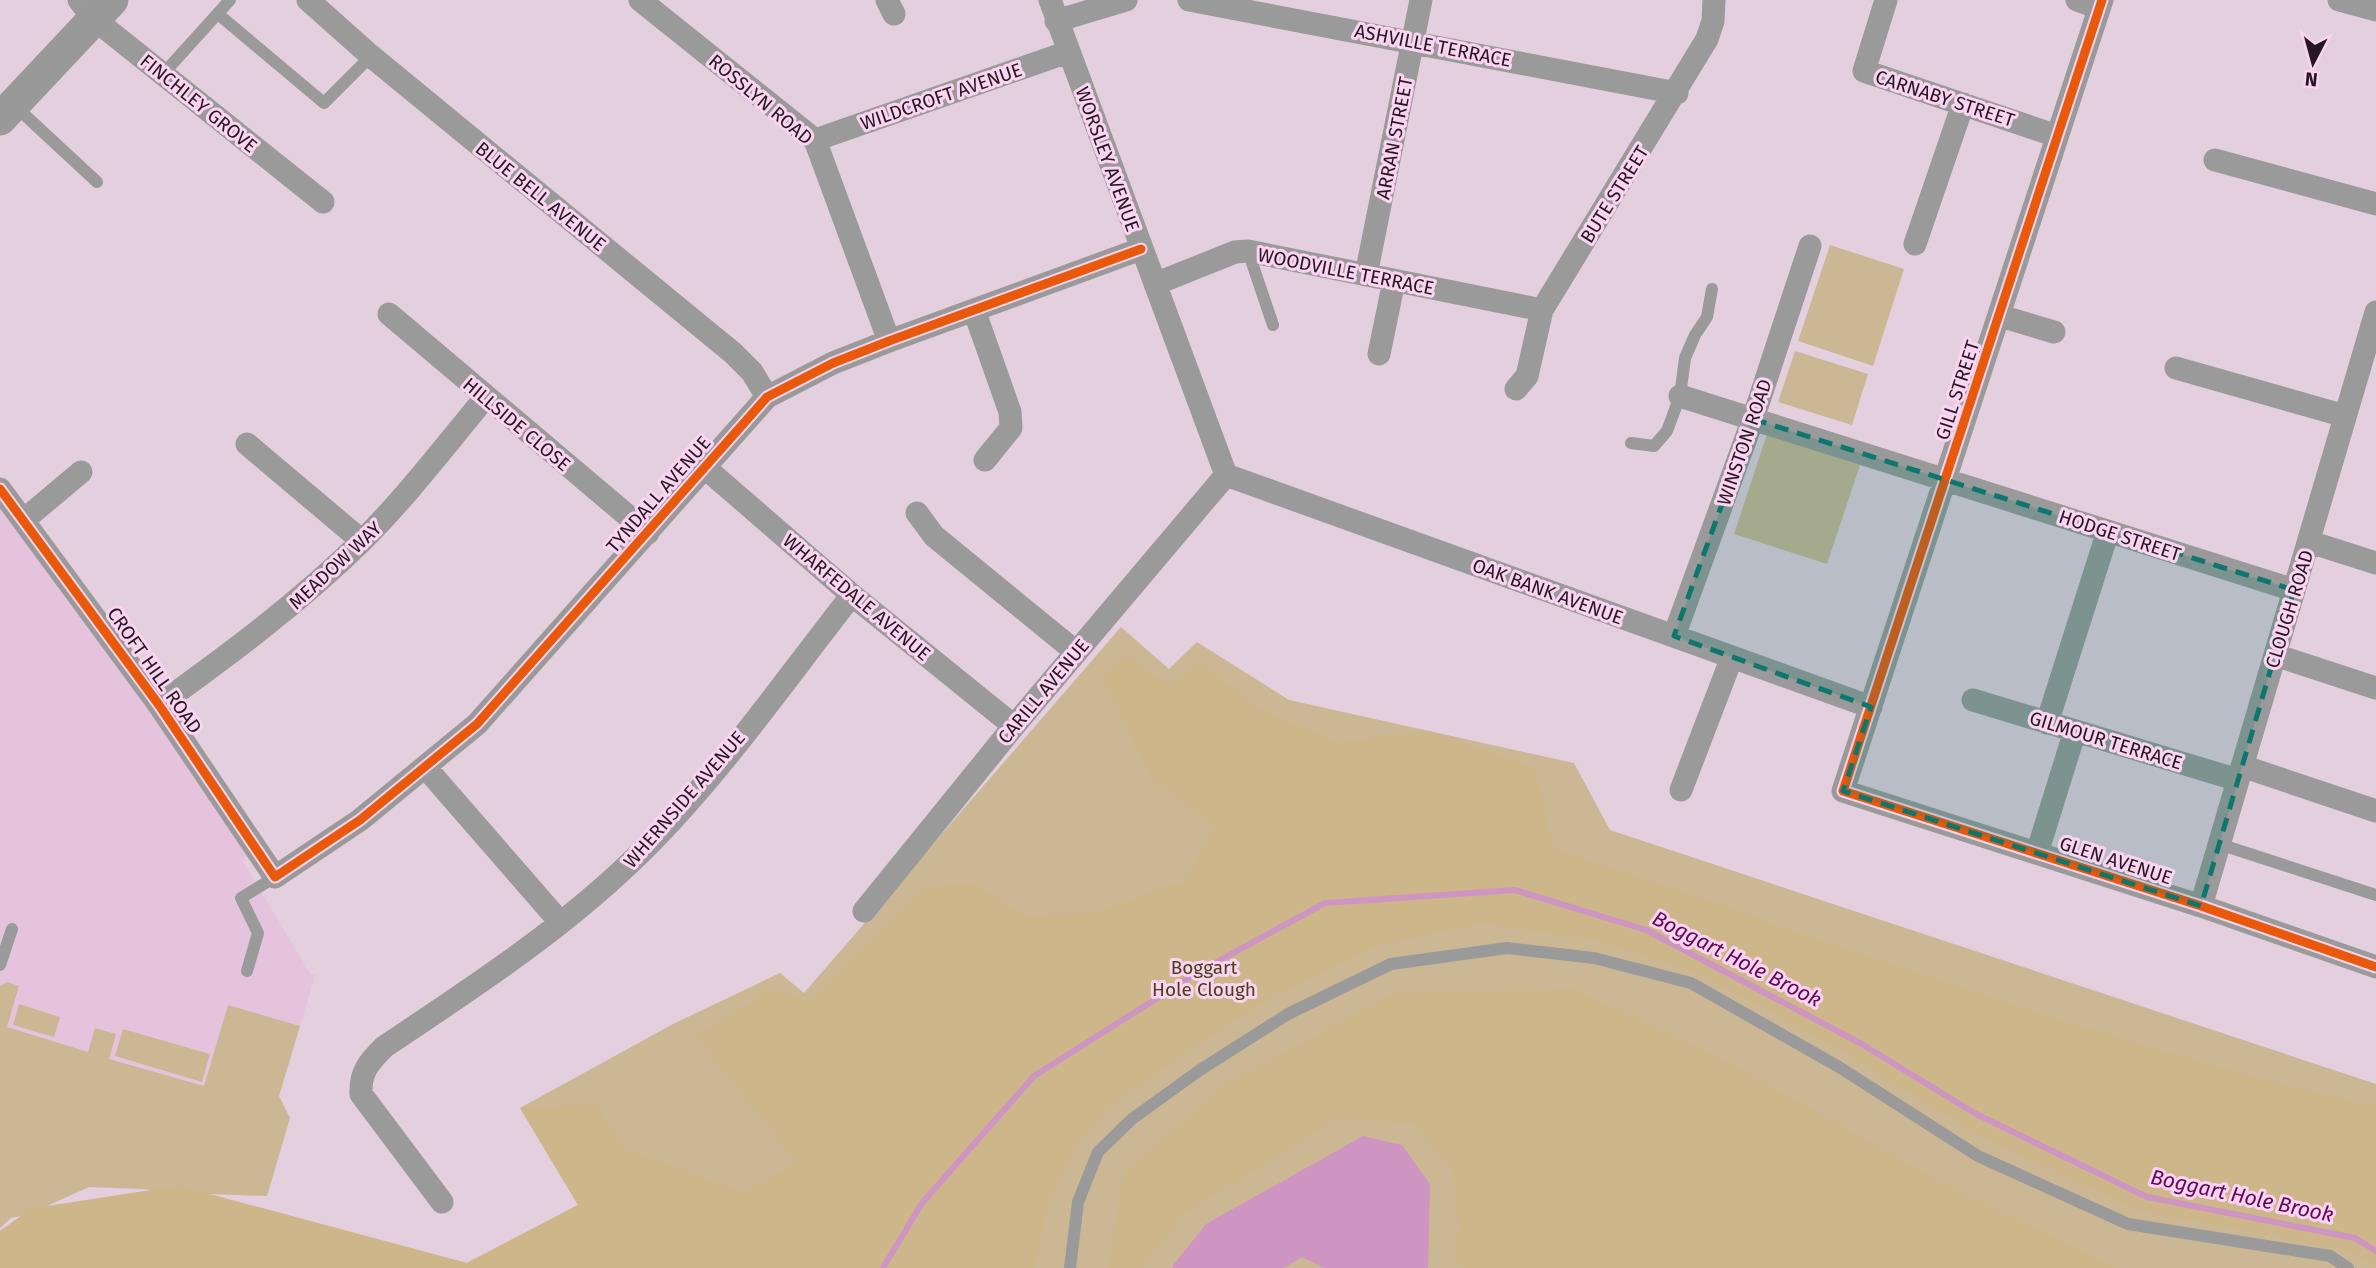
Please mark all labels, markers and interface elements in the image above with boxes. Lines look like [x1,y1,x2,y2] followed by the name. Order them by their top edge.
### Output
[1353,19,1513,72] street label: ASHVILLE TERRACE
[2278,28,2348,98] north arrow
[136,49,262,158] street label: FINCHLEY GROVE
[704,49,817,150] street label: ROSSLYN ROAD
[857,58,1025,135] street label: WILDCROFT AVENUE
[1872,65,2017,132] street label: CARNABY STREET
[2304,67,2319,92] text: N
[1371,75,1418,201] street label: ARRAN STREET
[1071,84,1144,235] street label: WORSLEY AVENUE
[471,137,611,256] street label: BLUE BELL AVENUE
[1575,141,1654,247] street label: BUTE STREET
[1256,243,1436,300] street label: WOODVILLE TERRACE
[1931,337,1984,443] street label: GILL STREET
[458,373,575,476] street label: HILLSIDE CLOSE
[1712,376,1777,508] street label: WINSTON ROAD
[601,431,715,557] street label: TYNDALL AVENUE
[2056,505,2184,566] street label: HODGE STREET
[284,516,387,614] street label: MEADOW WAY
[778,529,935,666] street label: WHARFEDALE AVENUE
[2261,547,2318,671] street label: CLOUGH ROAD
[1469,554,1626,629] street label: OAK BANK AVENUE
[102,603,207,738] street label: CROFT HILL ROAD
[993,634,1094,748] street label: CARILL AVENUE
[2027,706,2185,775] street label: GILMOUR TERRACE
[619,726,750,872] street label: WHERNSIDE AVENUE
[2057,832,2175,889] street label: GLEN AVENUE
[1648,905,1826,1013] water label: Boggart Hole Brook
[1152,956,1256,1001] park label: Boggart Hole Clough
[2148,1164,2336,1228] water label: Boggart Hole Brook

